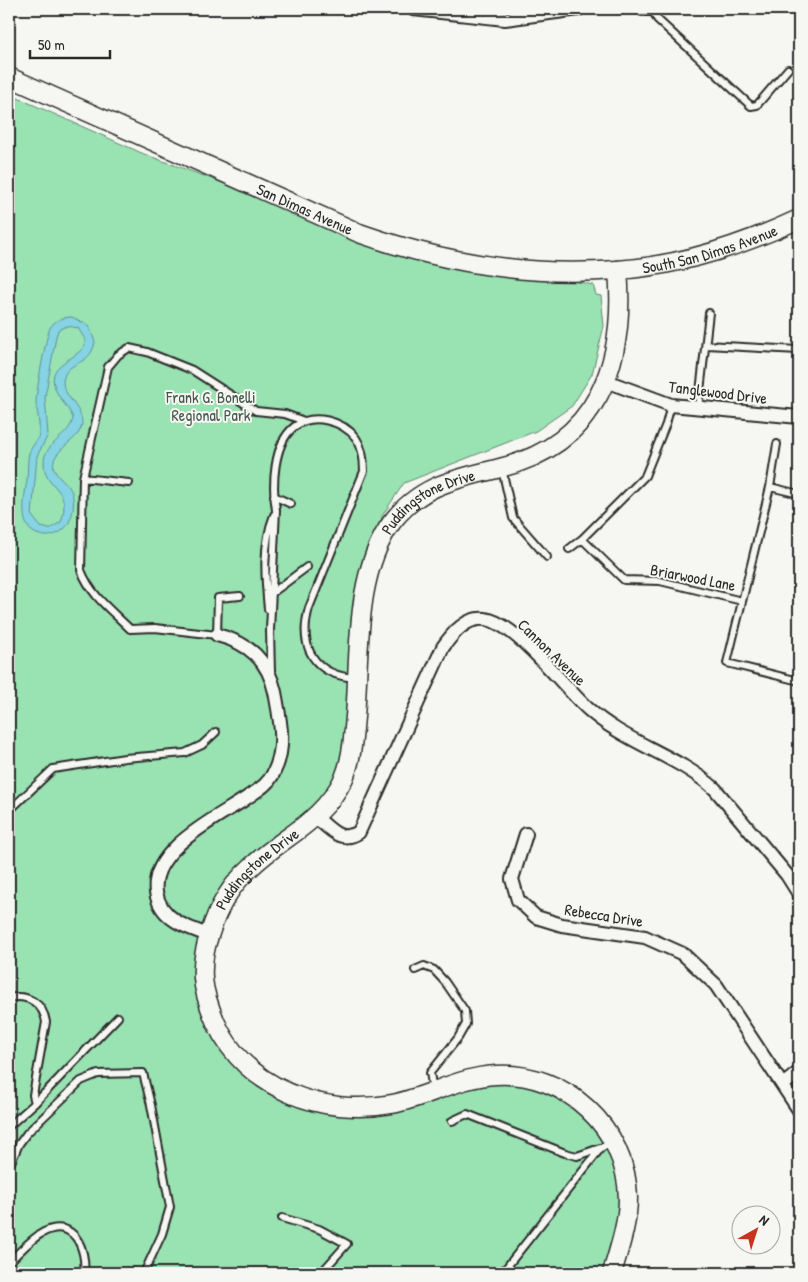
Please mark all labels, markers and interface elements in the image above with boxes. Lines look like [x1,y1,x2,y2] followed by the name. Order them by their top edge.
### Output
[30,28,110,60] scale bar
[38,34,65,55] text: 50 m
[253,178,357,240] street label: San Dimas Avenue
[641,219,781,278] street label: South San Dimas Avenue
[667,375,769,409] street label: Tanglewood Drive
[165,386,256,426] park label: Frank G. Bonelli Regional Park
[376,464,478,538] street label: Puddingstone Drive
[649,558,738,596] street label: Briarwood Lane
[513,614,592,691] street label: Cannon Avenue
[210,822,304,913] street label: Puddingstone Drive
[563,898,645,932] street label: Rebecca Drive
[730,1204,780,1254] north arrow
[756,1210,774,1230] text: N

